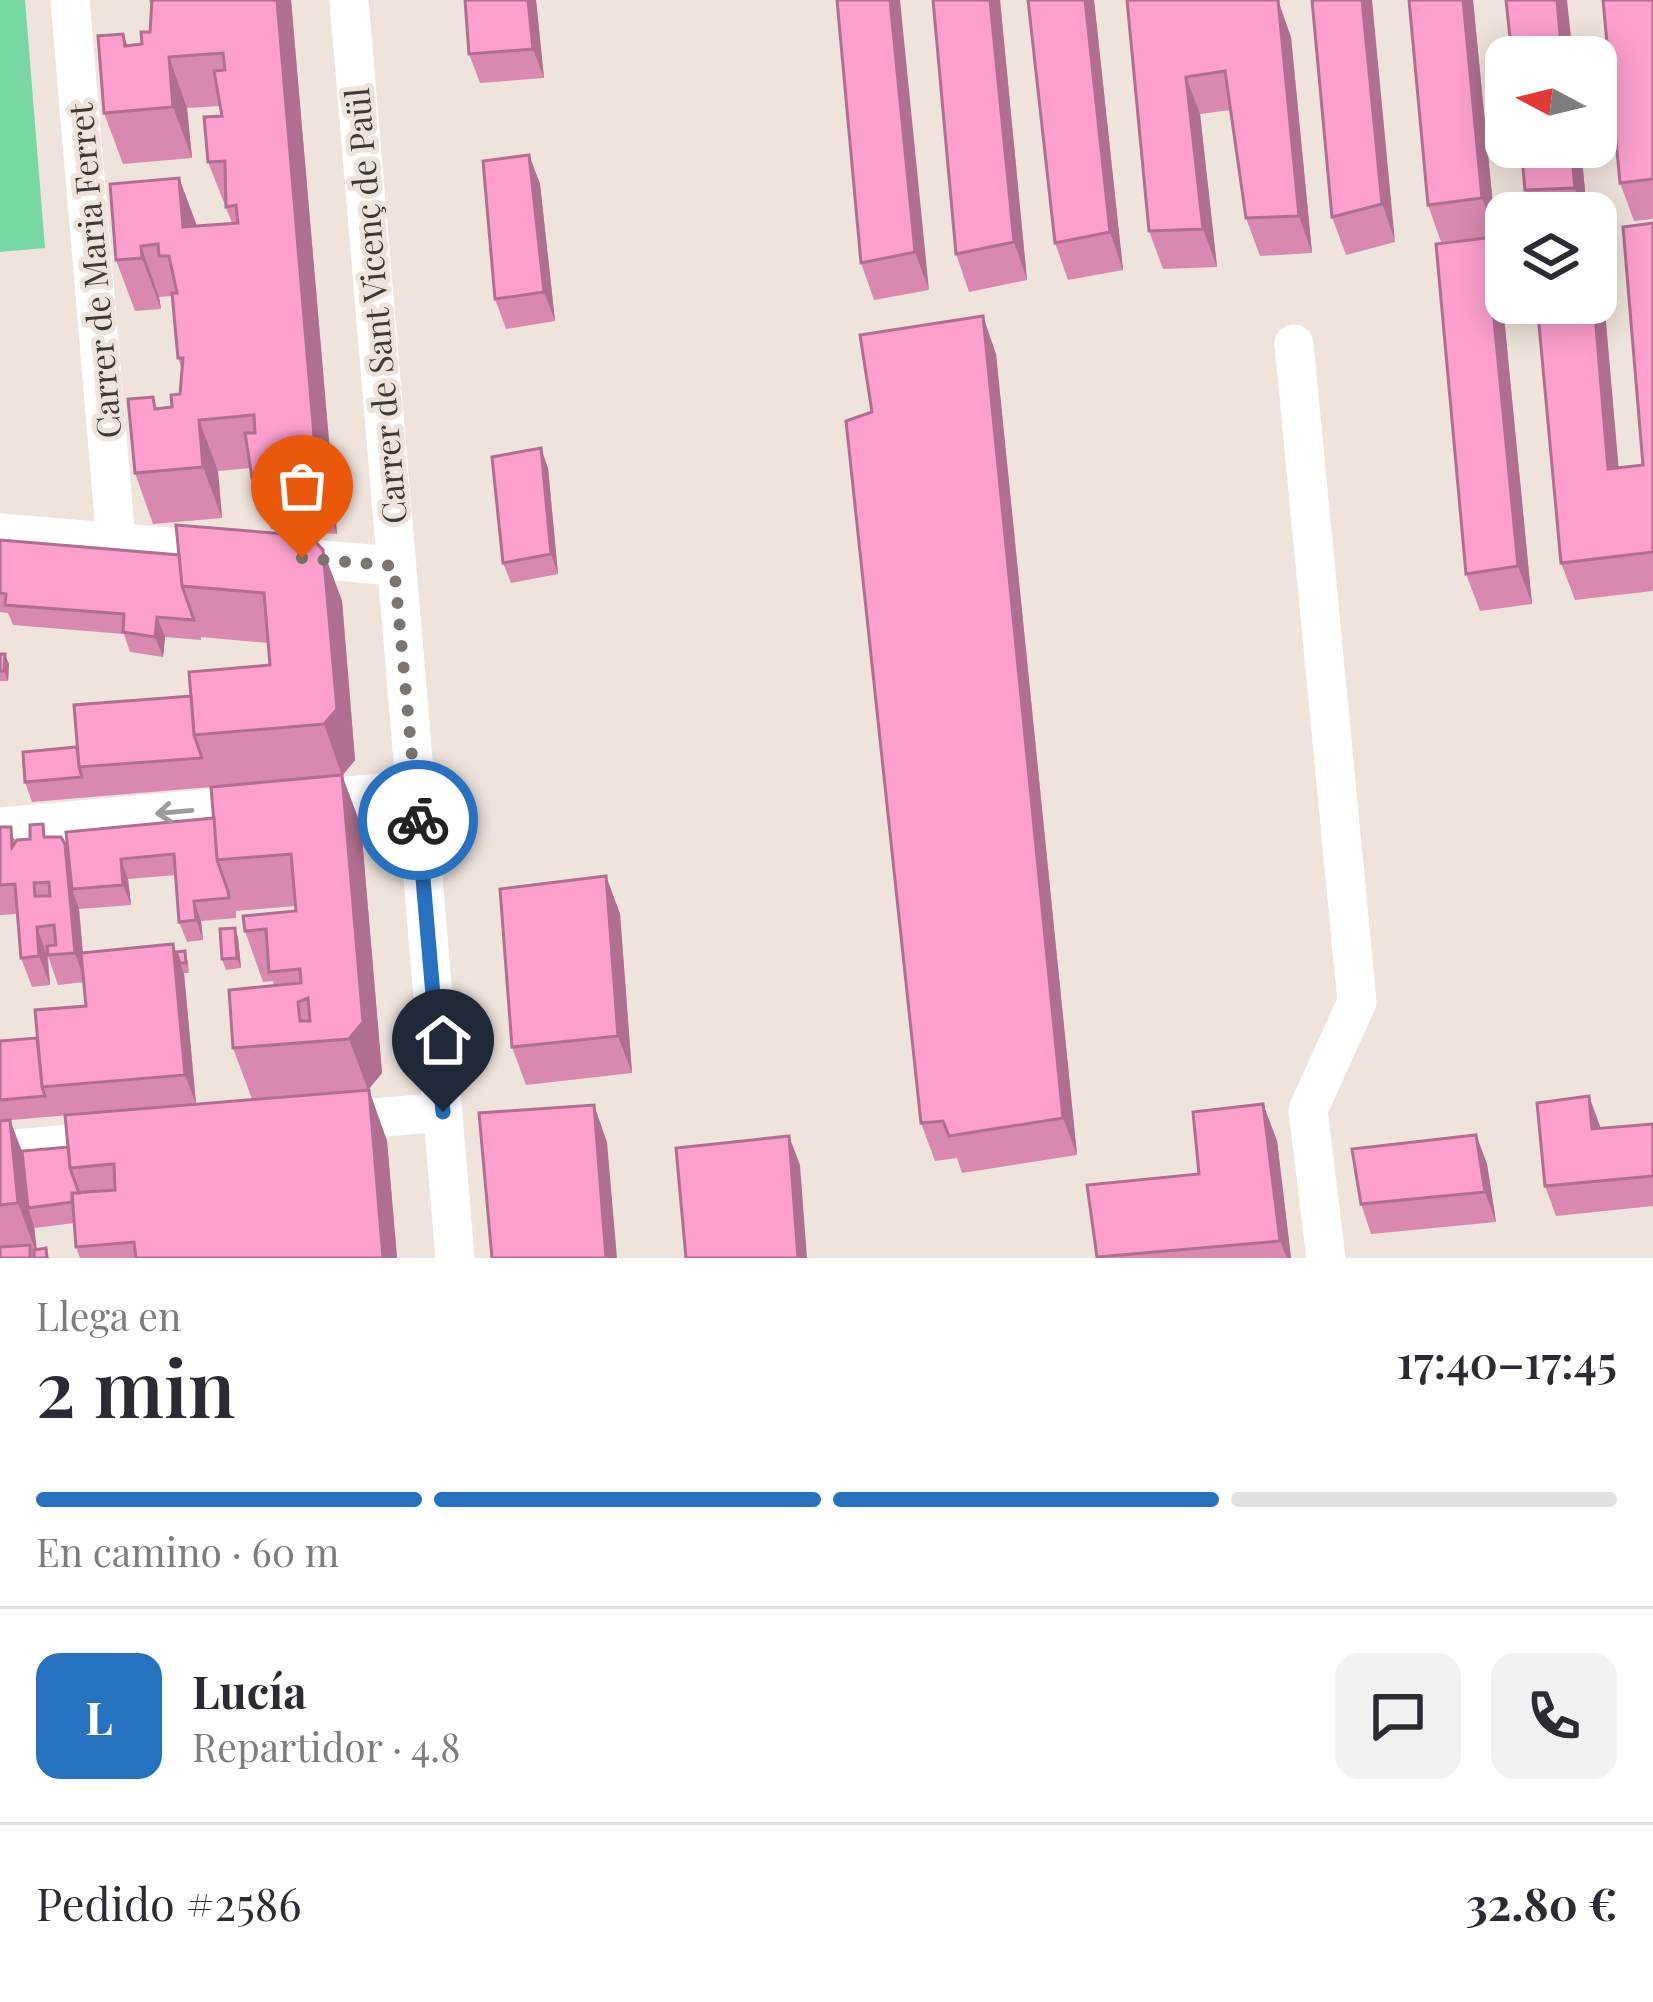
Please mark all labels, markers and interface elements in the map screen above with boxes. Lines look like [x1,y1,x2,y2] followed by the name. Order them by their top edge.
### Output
[1485,36,1617,168] north arrow
[1485,36,1617,324] map controls
[333,86,415,526] street label: Carrer de Sant Vicenç de Paül
[56,100,130,440] street label: Carrer de Maria Ferret
[1485,192,1617,324] button: layers
[251,435,353,558] pin
[269,453,335,519] icon: bag
[358,760,478,880] courier
[385,787,451,853] icon: bike
[155,800,194,823] one-way arrow
[392,989,494,1112] pin
[410,1007,476,1073] icon: home
[36,1289,181,1341] text: Llega en
[1397,1330,1617,1390] text: 17:40–17:45
[36,1334,235,1438] text: 2 min
[36,1525,339,1577] text: En camino · 60 m
[1335,1653,1461,1779] button: chat
[1491,1653,1617,1779] button: phone
[192,1660,307,1720] text: Lucía
[85,1686,113,1746] text: L
[192,1720,460,1772] text: Repartidor · 4.8
[36,1872,302,1932] text: Pedido #2586
[1466,1872,1617,1932] text: 32.80 €

